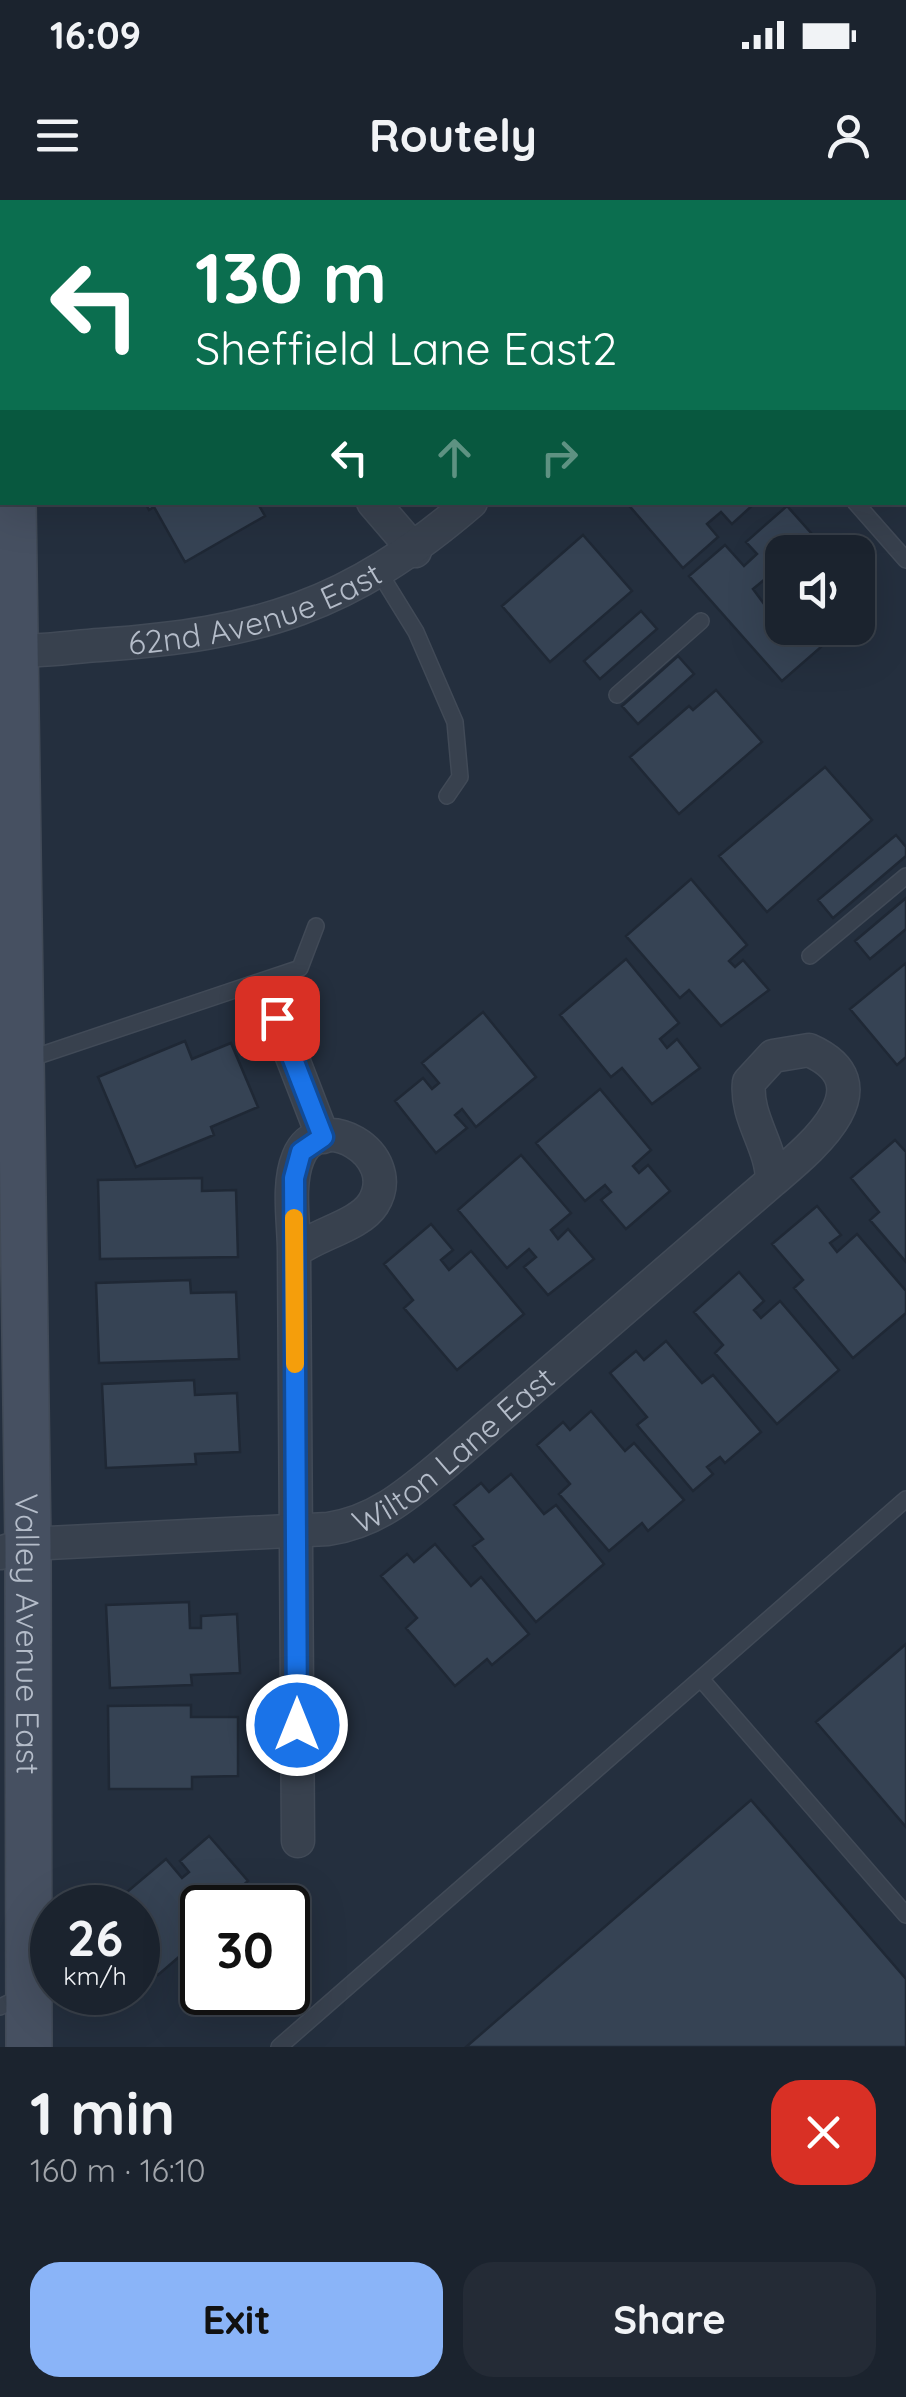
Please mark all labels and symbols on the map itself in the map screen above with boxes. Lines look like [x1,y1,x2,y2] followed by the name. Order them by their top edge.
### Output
[126,553,389,663] street label: 62nd Avenue East
[235,976,320,1061] pin
[346,1358,562,1542] street label: Wilton Lane East
[7,1493,48,1775] street label: Valley Avenue East
[245,1673,349,1777] position arrow
[180,1885,310,2015] speed limit sign: 30

